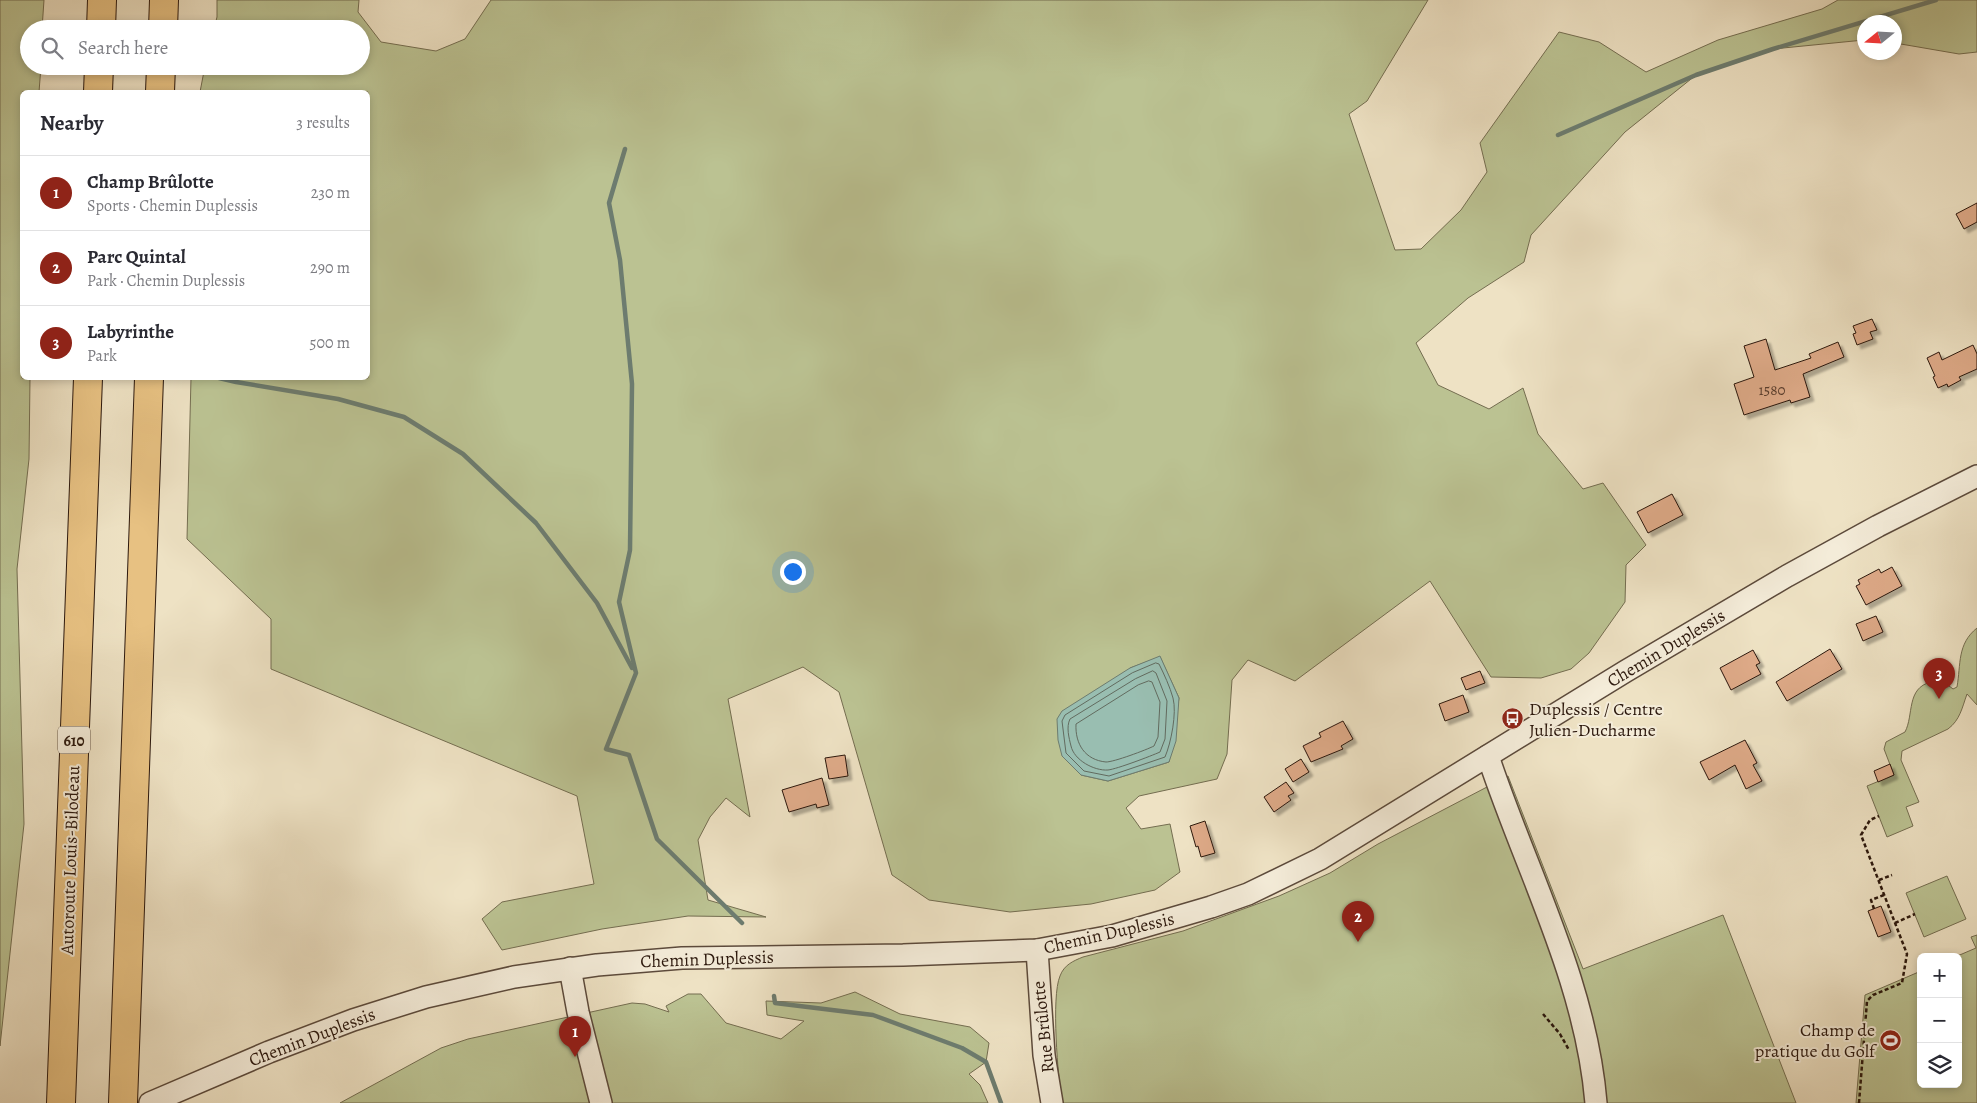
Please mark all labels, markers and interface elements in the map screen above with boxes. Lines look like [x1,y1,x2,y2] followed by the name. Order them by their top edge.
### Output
[1857,15,1902,60] north arrow
[20,20,370,75] search box
[38,34,66,62] icon: search
[78,35,168,61] text: Search here
[40,109,103,137] text: Nearby
[296,112,350,134] text: 3 results
[87,169,214,195] text: Champ Brûlotte
[53,182,59,204] text: 1
[311,182,350,204] text: 230 m
[87,195,258,217] text: Sports · Chemin Duplessis
[87,244,186,270] text: Parc Quintal
[52,257,60,279] text: 2
[310,257,350,279] text: 290 m
[87,270,245,292] text: Park · Chemin Duplessis
[87,319,174,345] text: Labyrinthe
[53,332,59,354] text: 3
[310,332,350,354] text: 500 m
[87,345,117,367] text: Park
[1759,380,1785,400] house number: 1580
[780,559,806,585] your location
[1603,603,1729,693] street label: Chemin Duplessis
[1923,658,1955,699] pin: 3
[1529,697,1663,742] place label: Duplessis / Centre Julien-Ducharme
[1501,707,1525,731] bus stop icon: Duplessis / Centre Julien-Ducharme
[58,726,90,754] road number: 610
[55,765,85,956] street label: Autoroute Louis-Bilodeau
[1342,901,1374,942] pin: 2
[1041,906,1177,960] street label: Chemin Duplessis
[640,945,774,973] street label: Chemin Duplessis
[1917,953,1962,1088] map controls
[1917,953,1962,998] button: +
[1026,980,1060,1074] street label: Rue Brûlotte
[1917,998,1962,1043] button: −
[245,1002,379,1072] street label: Chemin Duplessis
[559,1016,591,1057] pin: 1
[1755,1018,1878,1063] place label: Champ de pratique du Golf
[1879,1028,1903,1052] sports icon: Champ de pratique du Golf
[1917,1043,1962,1088] button: layers

